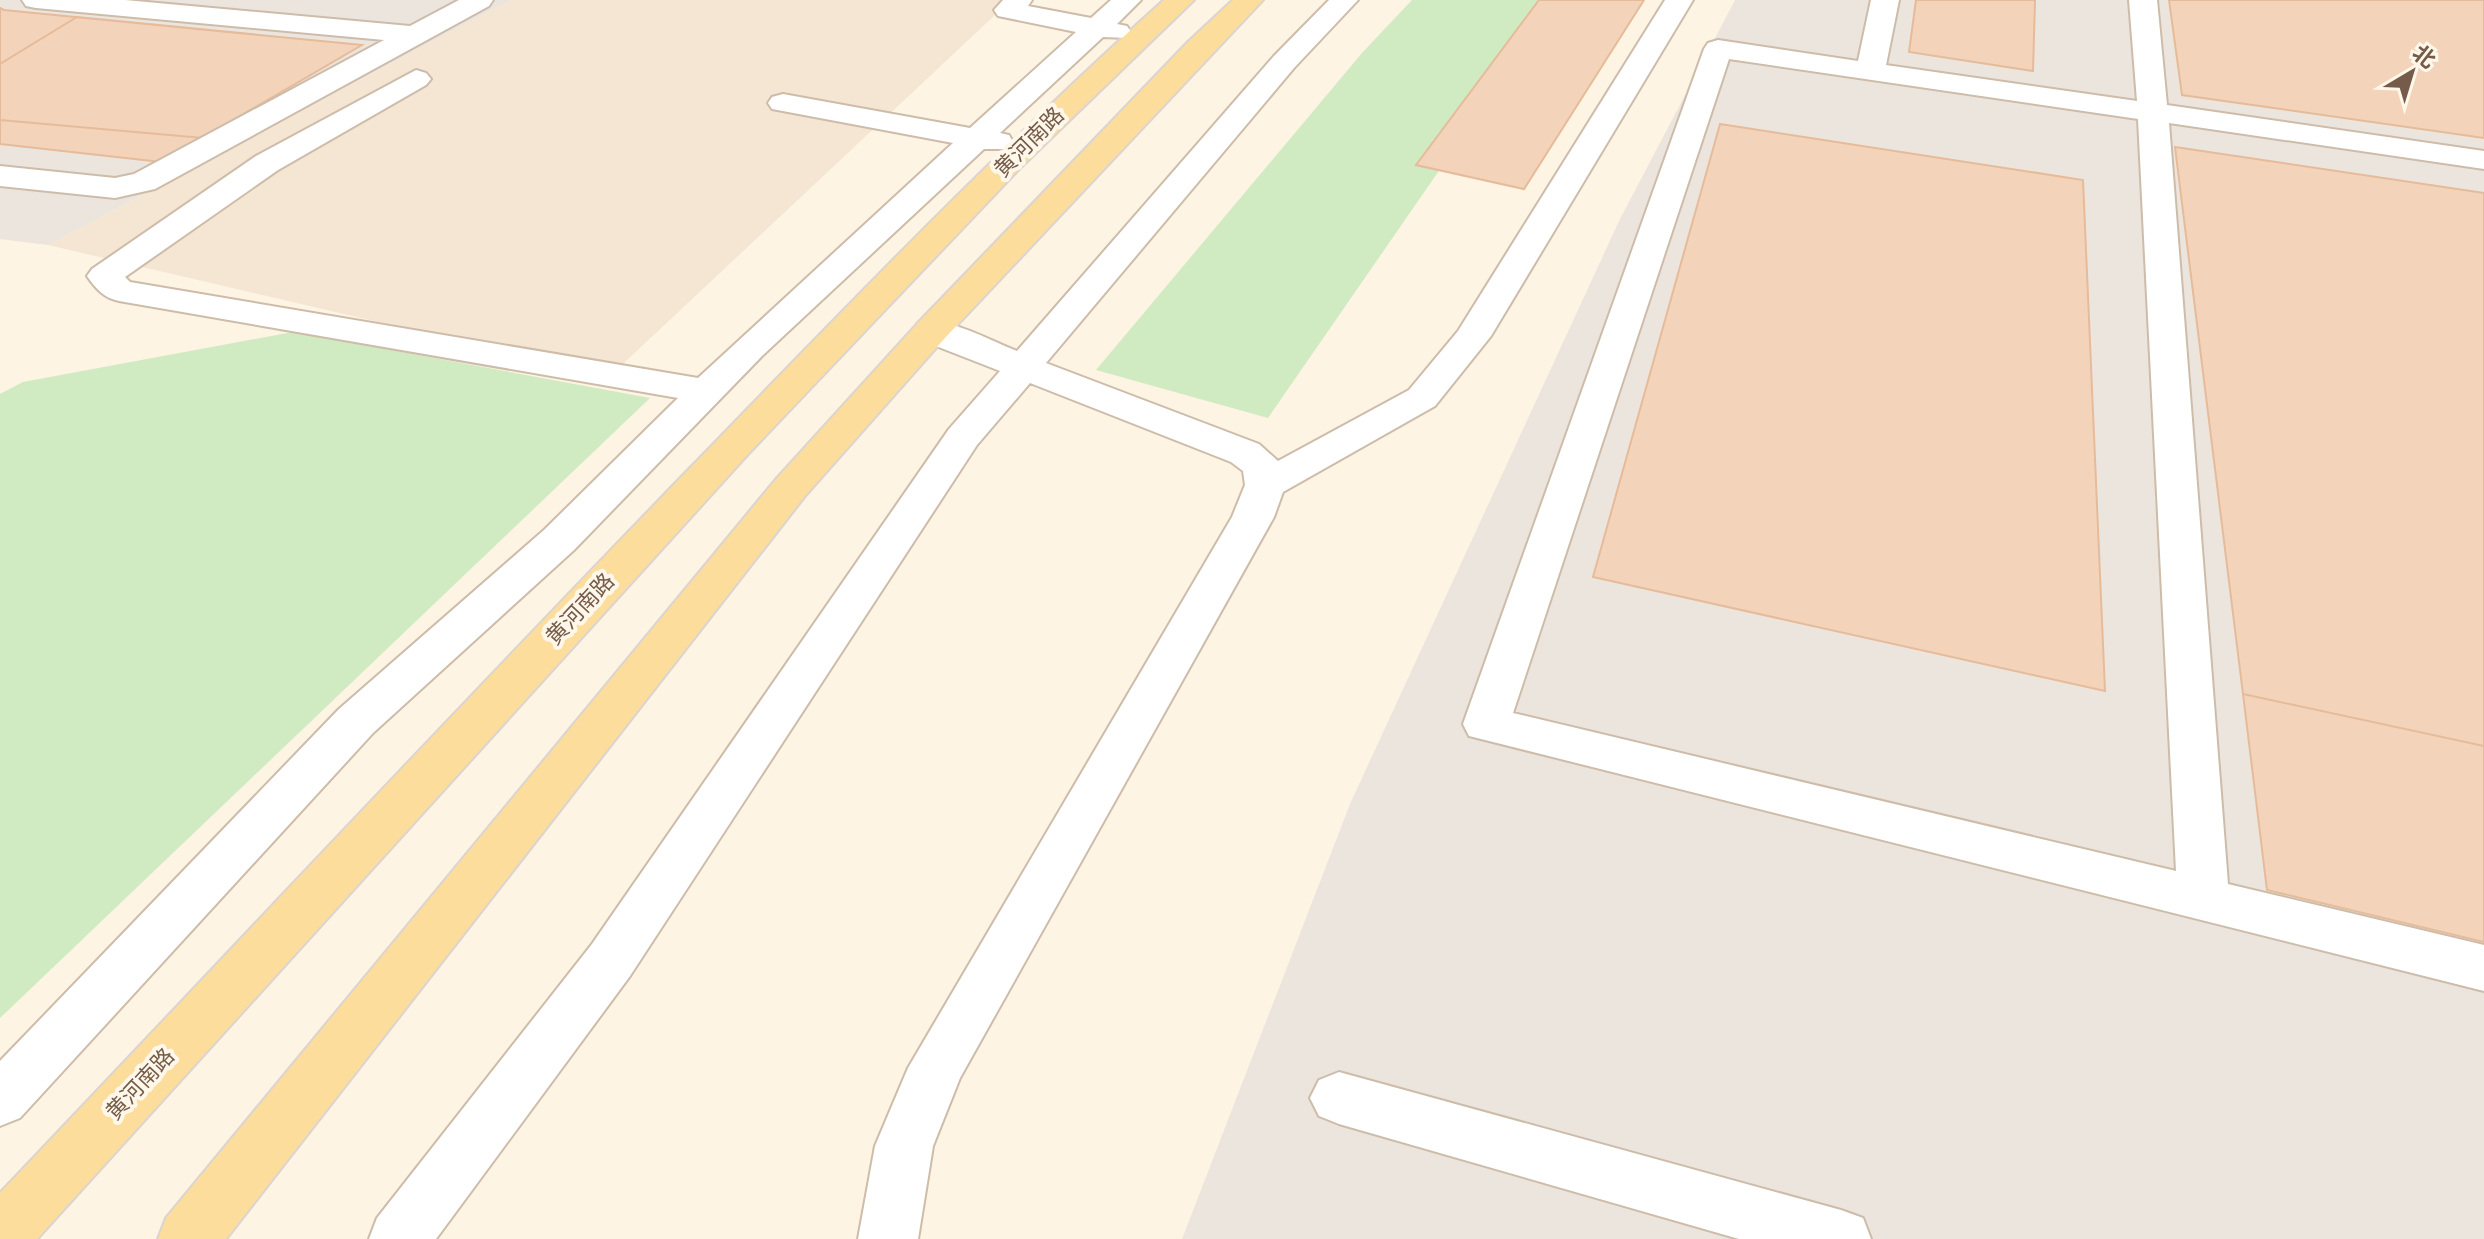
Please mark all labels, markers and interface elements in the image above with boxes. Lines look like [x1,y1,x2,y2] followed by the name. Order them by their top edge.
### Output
[2372,32,2452,112] north arrow
[2408,40,2440,73] text: 北
[989,102,1069,182] street label: 黄河南路
[541,568,619,650] street label: 黄河南路
[101,1043,179,1125] street label: 黄河南路

